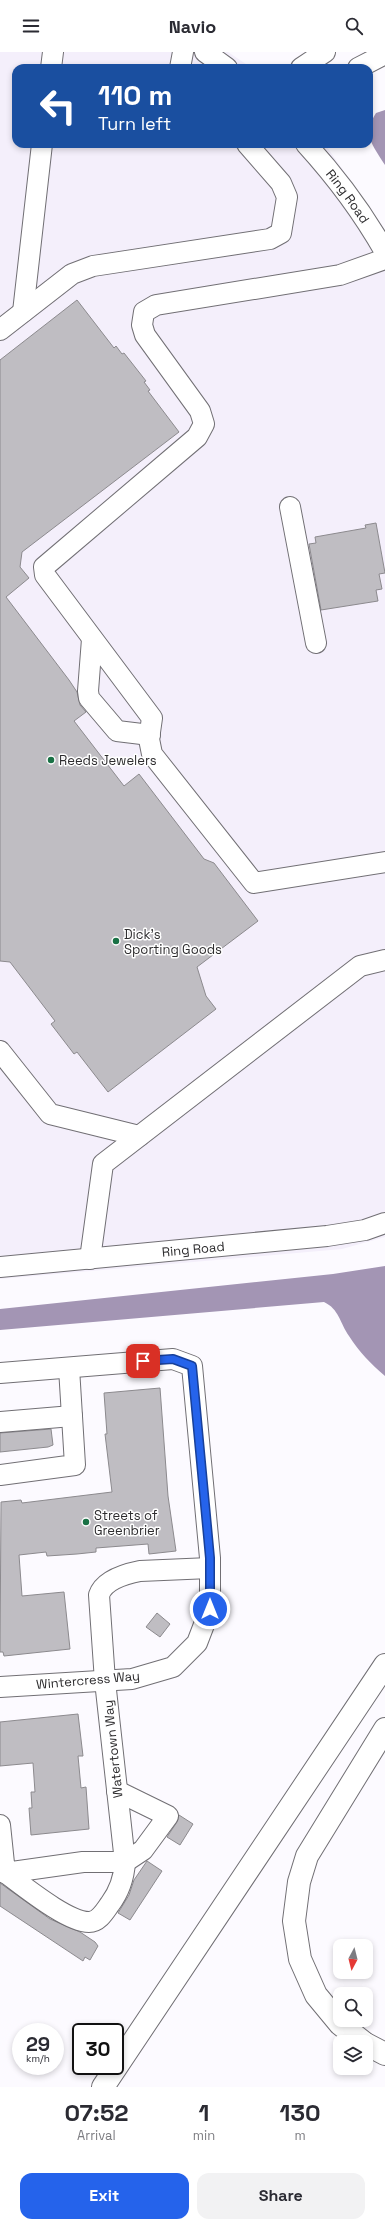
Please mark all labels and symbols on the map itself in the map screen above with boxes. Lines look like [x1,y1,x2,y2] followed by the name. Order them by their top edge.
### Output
[323,166,374,226] street label: Ring Road
[59,752,157,769] place label: Reeds Jewelers
[46,755,56,765] marker: Reeds Jewelers
[124,926,222,958] place label: Dick's Sporting Goods
[111,936,121,946] marker: Dick's Sporting Goods
[161,1237,225,1260] street label: Ring Road
[126,1344,160,1378] pin
[94,1507,160,1539] place label: Streets of Greenbrier
[81,1517,91,1527] marker: Streets of Greenbrier
[189,1588,231,1630] position arrow
[35,1667,141,1693] street label: Wintercress Way
[99,1699,127,1799] street label: Watertown Way
[333,1939,373,1979] north arrow
[72,2023,124,2075] speed limit sign: 30

